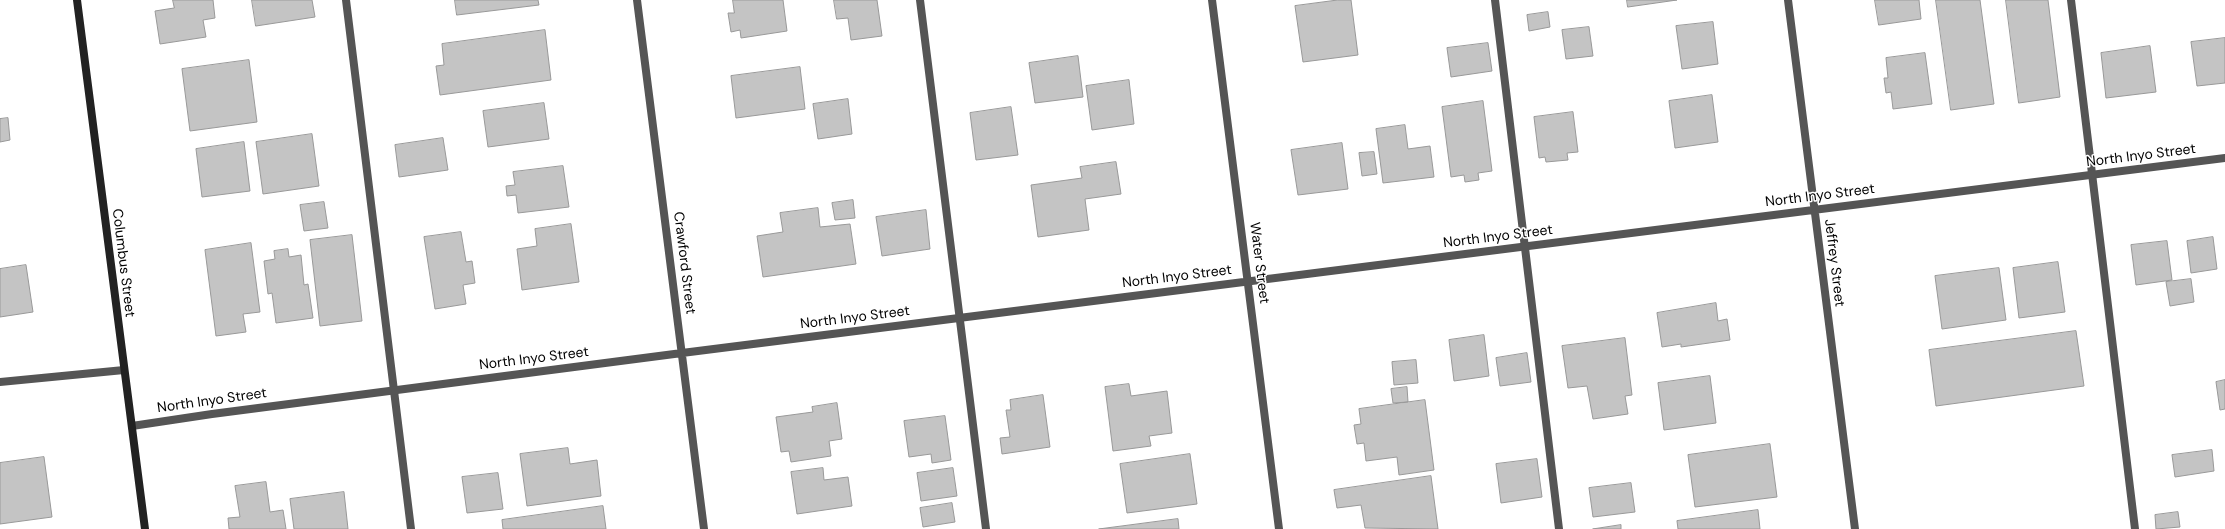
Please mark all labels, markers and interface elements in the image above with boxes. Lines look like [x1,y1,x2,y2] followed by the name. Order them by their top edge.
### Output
[2085,141,2197,171] street label: North Inyo Street
[1764,181,1876,211] street label: North Inyo Street
[108,208,138,318] street label: Columbus Street
[669,211,699,315] street label: Crawford Street
[1820,218,1848,308] street label: Jeffrey Street
[1246,221,1272,305] street label: Water Street
[1442,222,1554,252] street label: North Inyo Street
[1121,262,1233,292] street label: North Inyo Street
[799,303,911,333] street label: North Inyo Street
[478,344,590,374] street label: North Inyo Street
[156,385,268,417] street label: North Inyo Street

